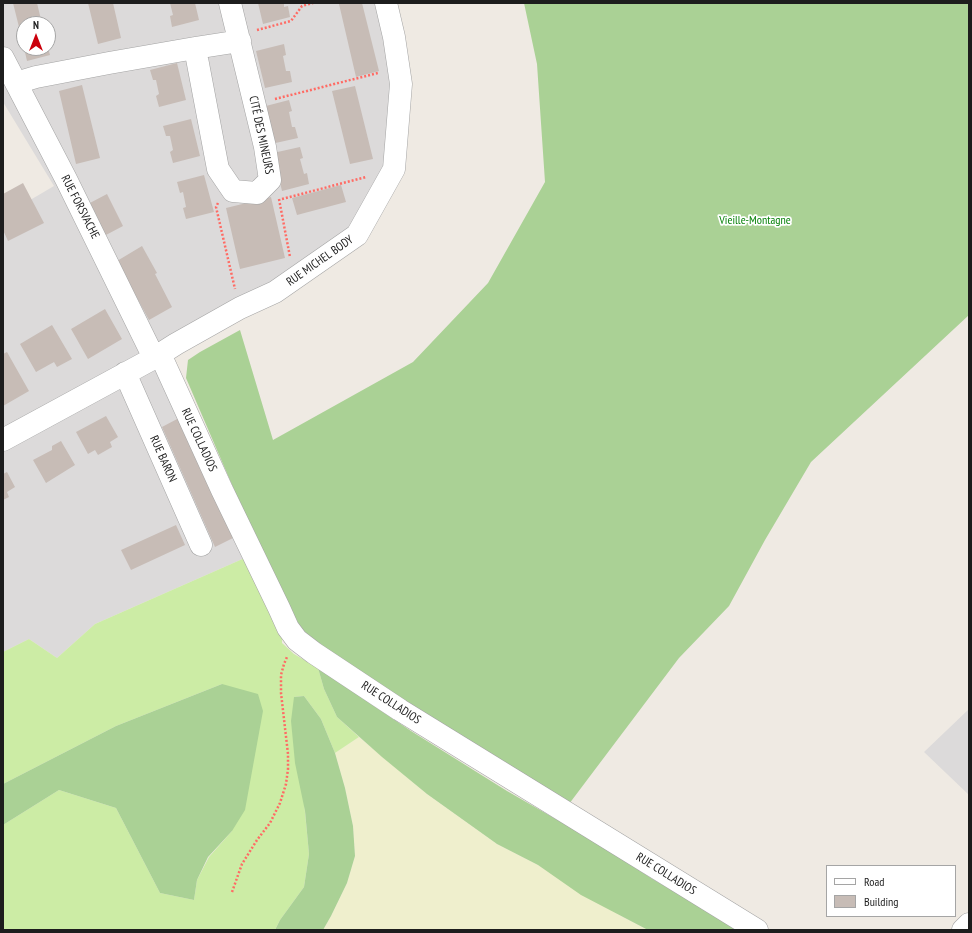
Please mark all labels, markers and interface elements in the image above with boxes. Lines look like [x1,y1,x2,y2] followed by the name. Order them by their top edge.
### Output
[16,16,56,56] north arrow
[33,18,39,32] text: N
[246,95,276,175] street label: CITÉ DES MINEURS
[58,173,102,241] street label: RUE FORSVACHE
[719,214,791,228] park label: Vieille-Montagne
[284,233,356,289] street label: RUE MICHEL BODY
[178,406,220,474] street label: RUE COLLADIOS
[146,433,180,485] street label: RUE BARON
[359,678,423,728] street label: RUE COLLADIOS
[633,850,699,898] street label: RUE COLLADIOS
[826,865,956,917] legend
[864,874,884,889] text: Road
[864,894,899,909] text: Building

